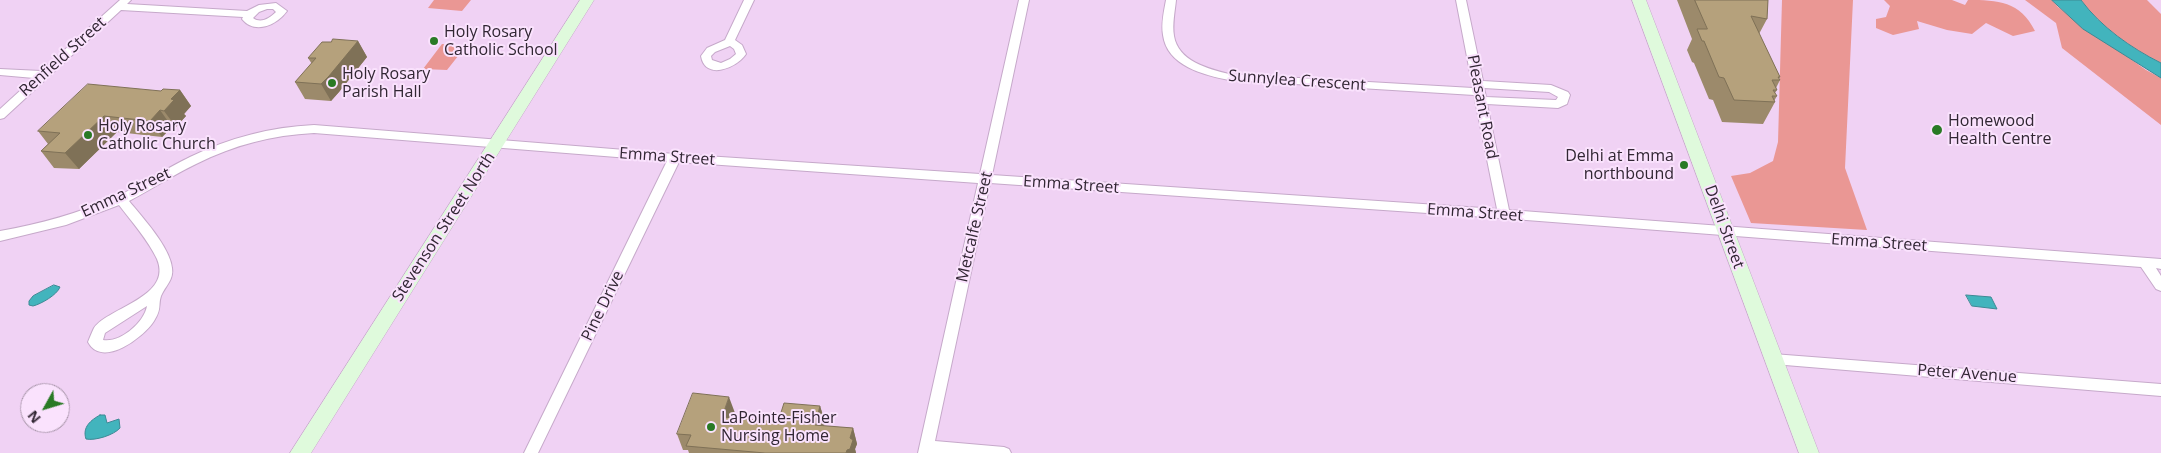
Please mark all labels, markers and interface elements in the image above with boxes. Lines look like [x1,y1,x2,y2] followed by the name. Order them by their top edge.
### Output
[16,13,110,101] street label: Renfield Street
[444,22,558,60] place label: Holy Rosary Catholic School
[428,35,440,47] marker: Holy Rosary Catholic School
[1462,53,1502,161] street label: Pleasant Road
[342,64,430,102] place label: Holy Rosary Parish Hall
[1228,67,1366,95] street label: Sunnylea Crescent
[326,77,338,89] marker: Holy Rosary Parish Hall
[1948,111,2051,149] place label: Homewood Health Centre
[98,116,216,154] place label: Holy Rosary Catholic Church
[1930,123,1944,137] marker: Homewood Health Centre
[82,129,94,141] marker: Holy Rosary Catholic Church
[618,144,716,170] street label: Emma Street
[1565,146,1674,184] place label: Delhi at Emma northbound
[389,149,499,305] street label: Stevenson Street North
[1678,159,1690,171] marker: Delhi at Emma northbound
[78,164,174,222] street label: Emma Street
[953,170,997,284] street label: Metcalfe Street
[1022,172,1120,198] street label: Emma Street
[1700,183,1748,271] street label: Delhi Street
[1426,200,1524,226] street label: Emma Street
[1830,230,1928,256] street label: Emma Street
[578,268,628,344] street label: Pine Drive
[1917,361,2017,387] street label: Peter Avenue
[20,383,70,433] north arrow
[23,407,45,428] text: N
[721,408,836,446] place label: LaPointe-Fisher Nursing Home
[705,421,717,433] marker: LaPointe-Fisher Nursing Home

